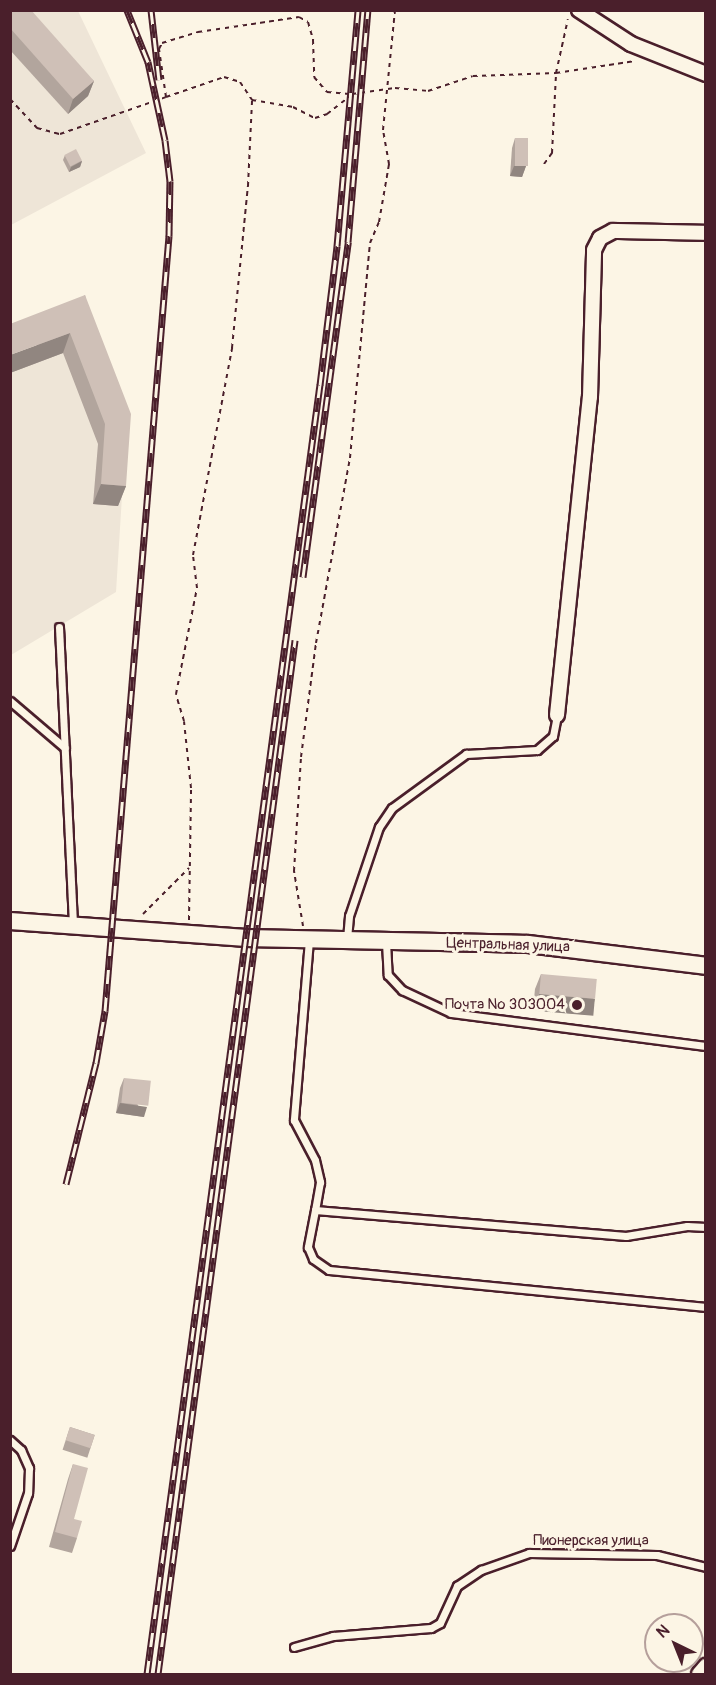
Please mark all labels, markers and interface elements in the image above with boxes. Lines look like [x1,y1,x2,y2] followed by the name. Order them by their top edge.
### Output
[446,934,570,956] street label: Центральная улица
[445,996,565,1014] place label: Почта № 303004
[570,998,584,1012] marker: Почта № 303004
[533,1532,649,1550] street label: Пионерская улица
[644,1613,704,1673] north arrow
[652,1620,674,1642] text: N

